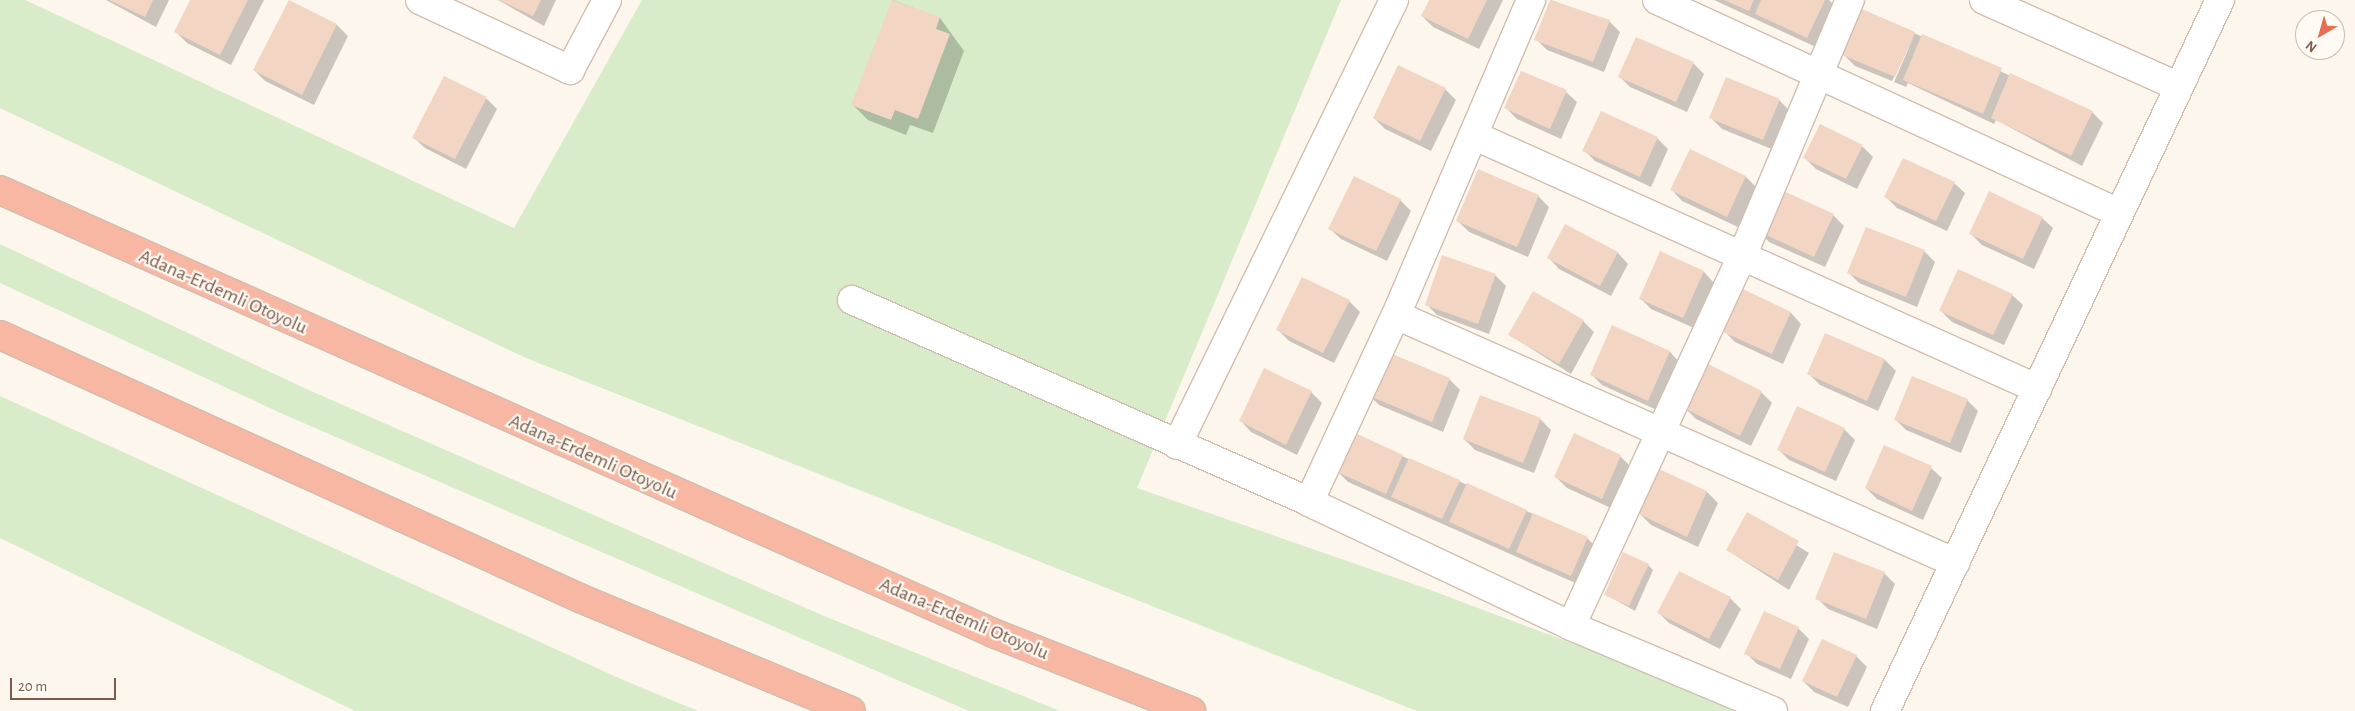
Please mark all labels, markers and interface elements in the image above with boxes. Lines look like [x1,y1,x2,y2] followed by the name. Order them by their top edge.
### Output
[2295,10,2345,60] north arrow
[2303,38,2320,55] text: N
[135,244,311,340] street label: Adana-Erdemli Otoyolu
[505,409,681,505] street label: Adana-Erdemli Otoyolu
[876,572,1052,666] street label: Adana-Erdemli Otoyolu
[12,668,119,700] scale bar
[18,679,47,694] text: 20 m

